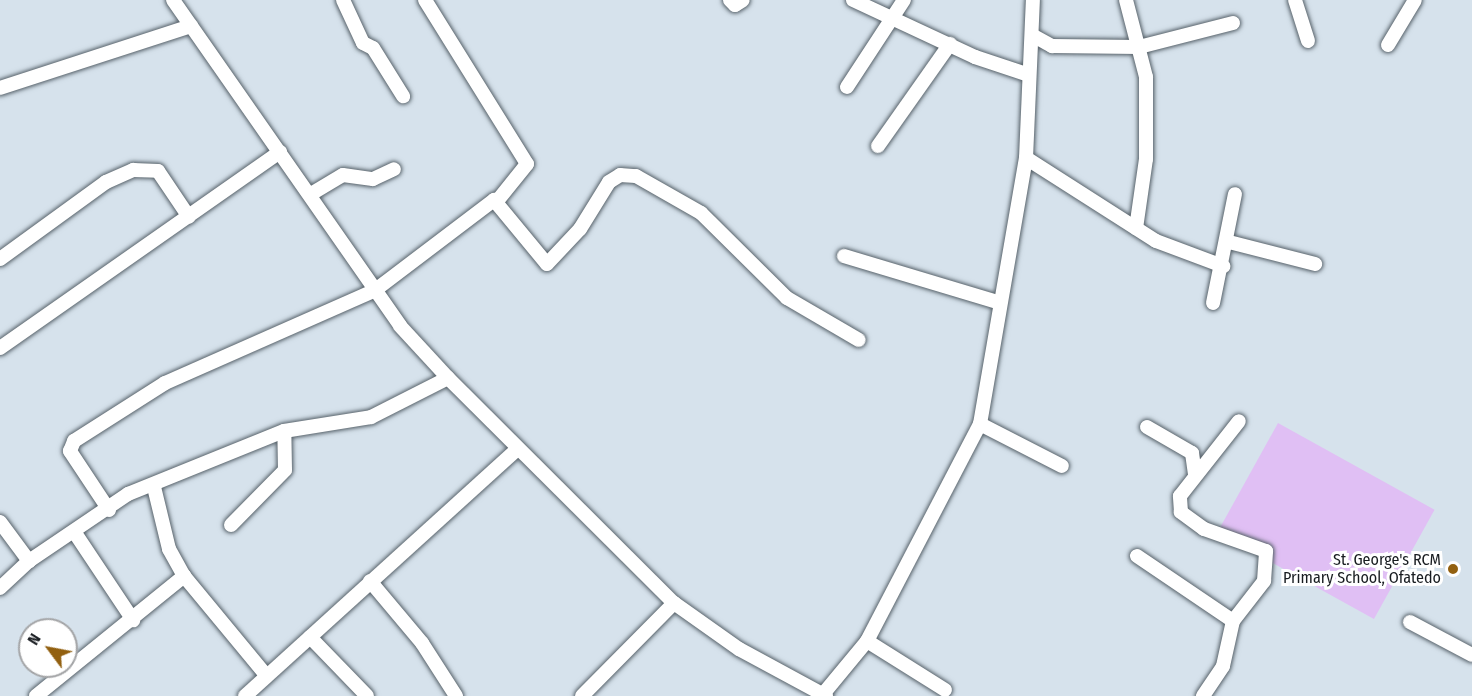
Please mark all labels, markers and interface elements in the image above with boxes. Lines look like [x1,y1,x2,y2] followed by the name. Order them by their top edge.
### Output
[1283,550,1441,588] place label: St. George's RCM Primary School, Ofatedo
[1446,562,1460,576] marker: St. George's RCM Primary School, Ofatedo
[18,618,78,678] north arrow
[23,630,45,648] text: N

